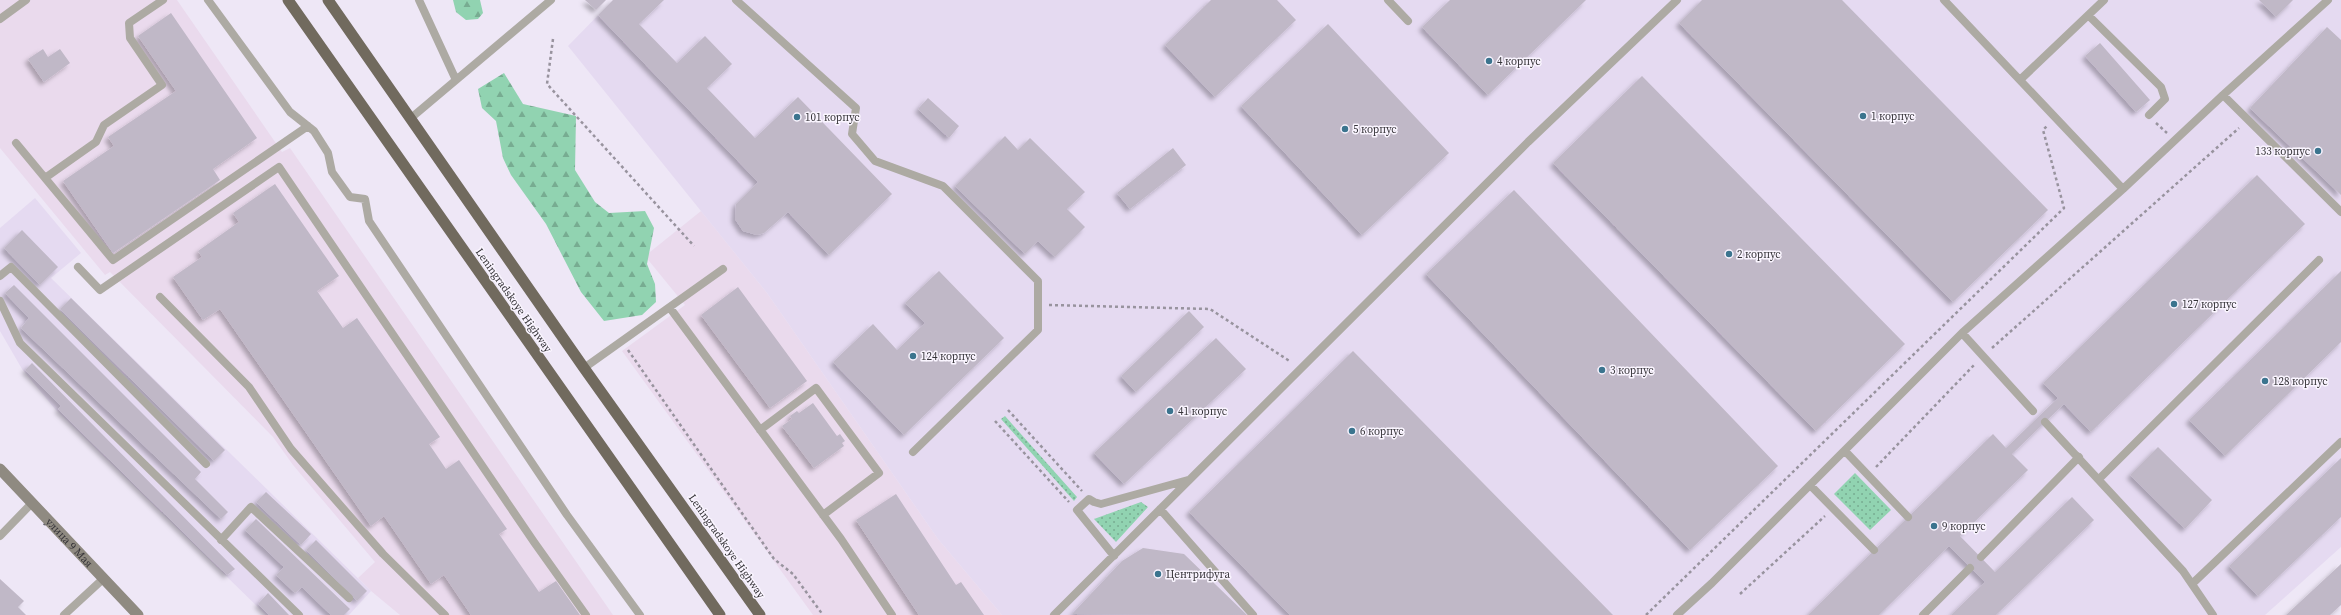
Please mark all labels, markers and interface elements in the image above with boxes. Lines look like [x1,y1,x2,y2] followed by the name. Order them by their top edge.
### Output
[1497,54,1541,69] place label: 4 корпус
[1484,56,1494,66] marker: 4 корпус
[1871,109,1915,124] place label: 1 корпус
[805,110,860,125] place label: 101 корпус
[1858,111,1868,121] marker: 1 корпус
[792,112,802,122] marker: 101 корпус
[1353,122,1397,137] place label: 5 корпус
[1340,124,1350,134] marker: 5 корпус
[2255,144,2311,159] place label: 133 корпус
[2313,146,2323,156] marker: 133 корпус
[472,245,555,356] street label: Leningradskoye Highway
[1737,247,1781,262] place label: 2 корпус
[1724,249,1734,259] marker: 2 корпус
[2182,297,2237,312] place label: 127 корпус
[2169,299,2179,309] marker: 127 корпус
[921,349,976,364] place label: 124 корпус
[908,351,918,361] marker: 124 корпус
[1610,363,1654,378] place label: 3 корпус
[1597,365,1607,375] marker: 3 корпус
[2273,374,2328,389] place label: 128 корпус
[2260,376,2270,386] marker: 128 корпус
[1178,404,1228,419] place label: 41 корпус
[1165,406,1175,416] marker: 41 корпус
[1360,424,1404,439] place label: 6 корпус
[1347,426,1357,436] marker: 6 корпус
[685,491,768,602] street label: Leningradskoye Highway
[42,515,96,571] street label: улица 9 Мая
[1942,519,1986,534] place label: 9 корпус
[1929,521,1939,531] marker: 9 корпус
[1166,567,1231,582] place label: Центрифуга
[1153,569,1163,579] marker: Центрифуга

